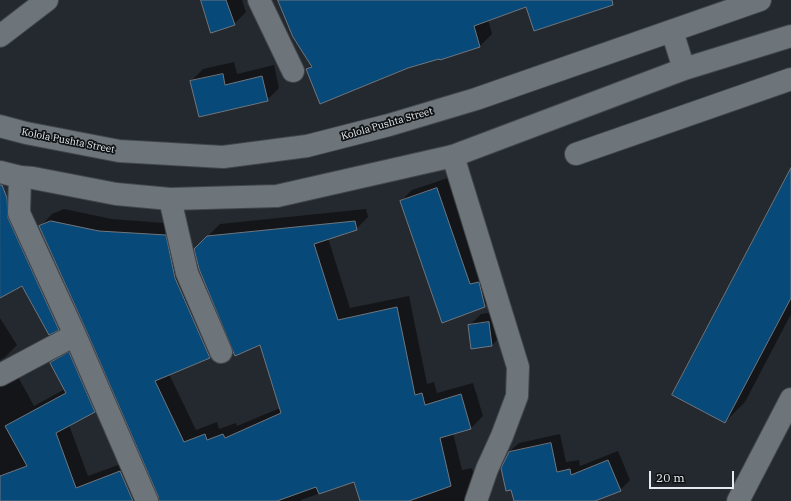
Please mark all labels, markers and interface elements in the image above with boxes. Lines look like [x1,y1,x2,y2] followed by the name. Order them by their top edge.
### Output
[340,105,434,143] street label: Kolola Pushta Street
[20,126,116,156] street label: Kolola Pushta Street
[651,463,736,489] scale bar
[656,470,685,485] text: 20 m

